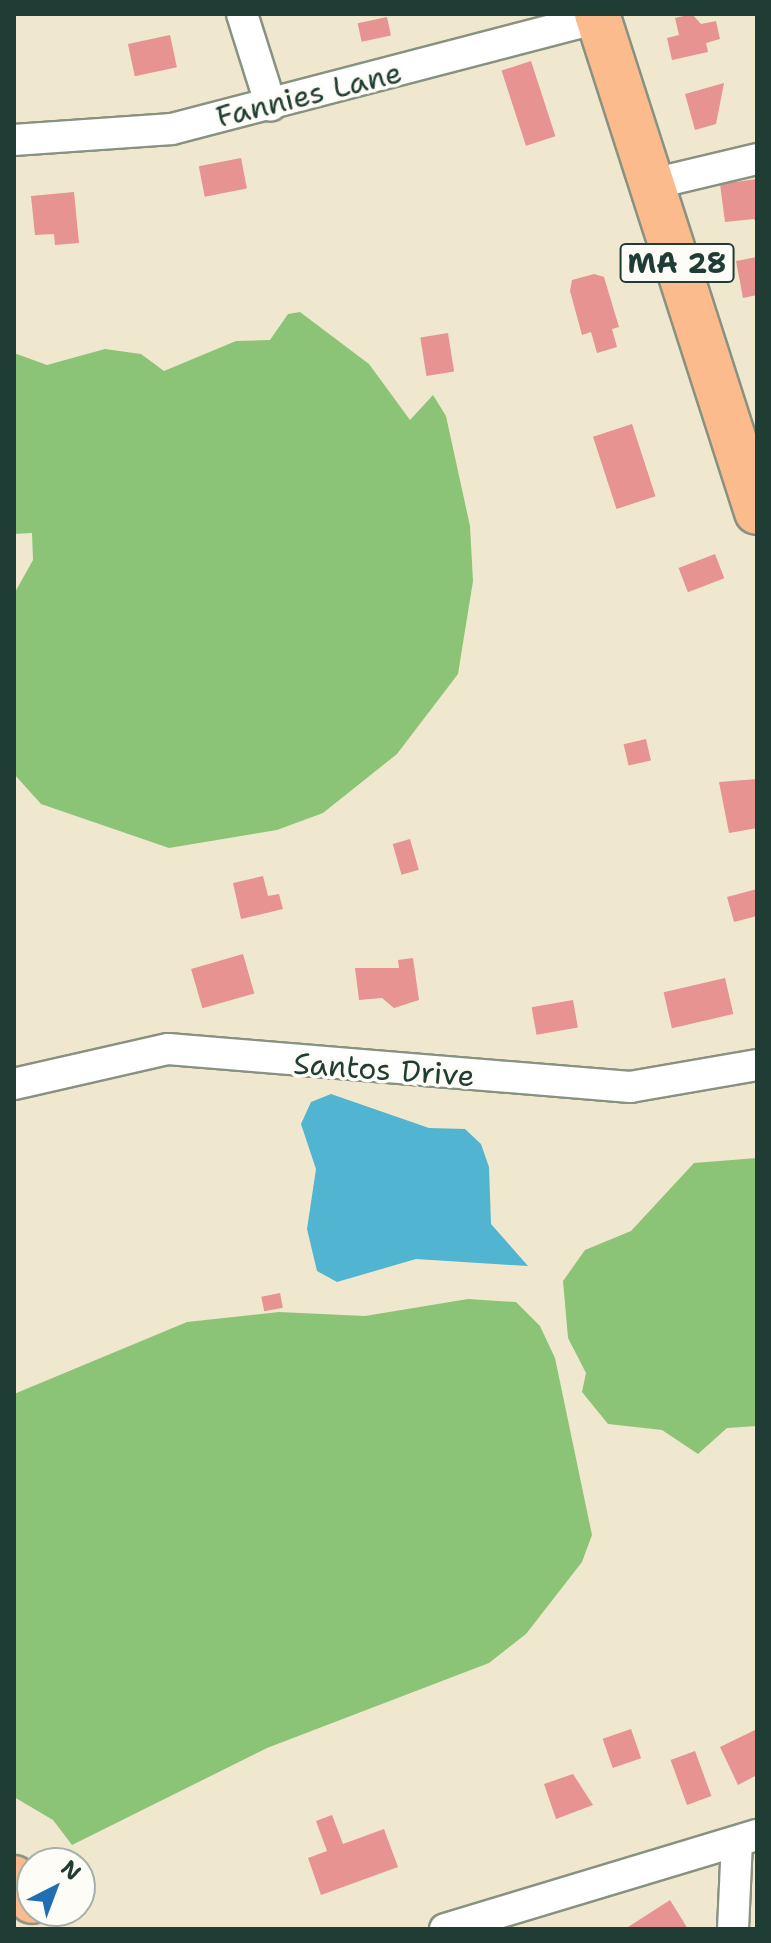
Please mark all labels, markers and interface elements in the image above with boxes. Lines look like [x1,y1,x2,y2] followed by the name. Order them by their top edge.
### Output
[212,55,406,135] street label: Fannies Lane
[619,239,735,287] road number: MA 28
[292,1046,476,1094] street label: Santos Drive
[16,1847,96,1927] north arrow
[55,1854,87,1887] text: N

